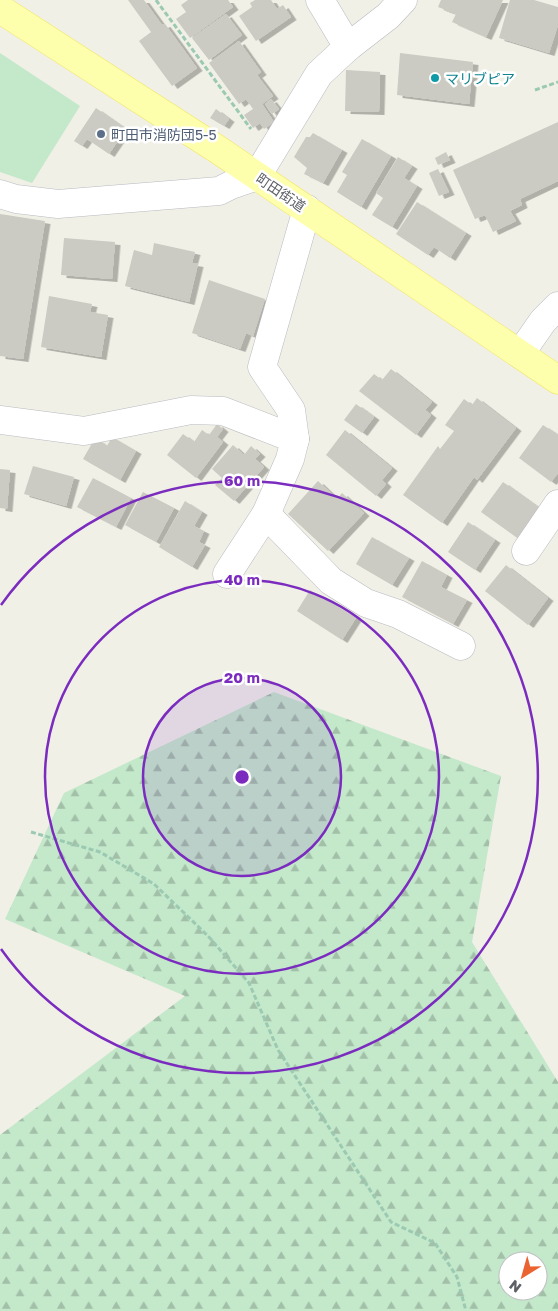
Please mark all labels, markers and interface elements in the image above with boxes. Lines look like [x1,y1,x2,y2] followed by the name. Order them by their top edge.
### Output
[445,70,515,87] place label: マリブピア
[429,72,441,84] marker: マリブピア
[111,126,217,143] place label: 町田市消防団5-5
[95,128,107,140] marker: 町田市消防団5-5
[253,169,309,215] street label: 町田街道
[224,471,260,489] text: 60 m
[224,570,260,588] text: 40 m
[224,668,260,686] text: 20 m
[233,768,251,786] centre of rings
[498,1251,548,1301] north arrow
[506,1277,524,1297] text: N

